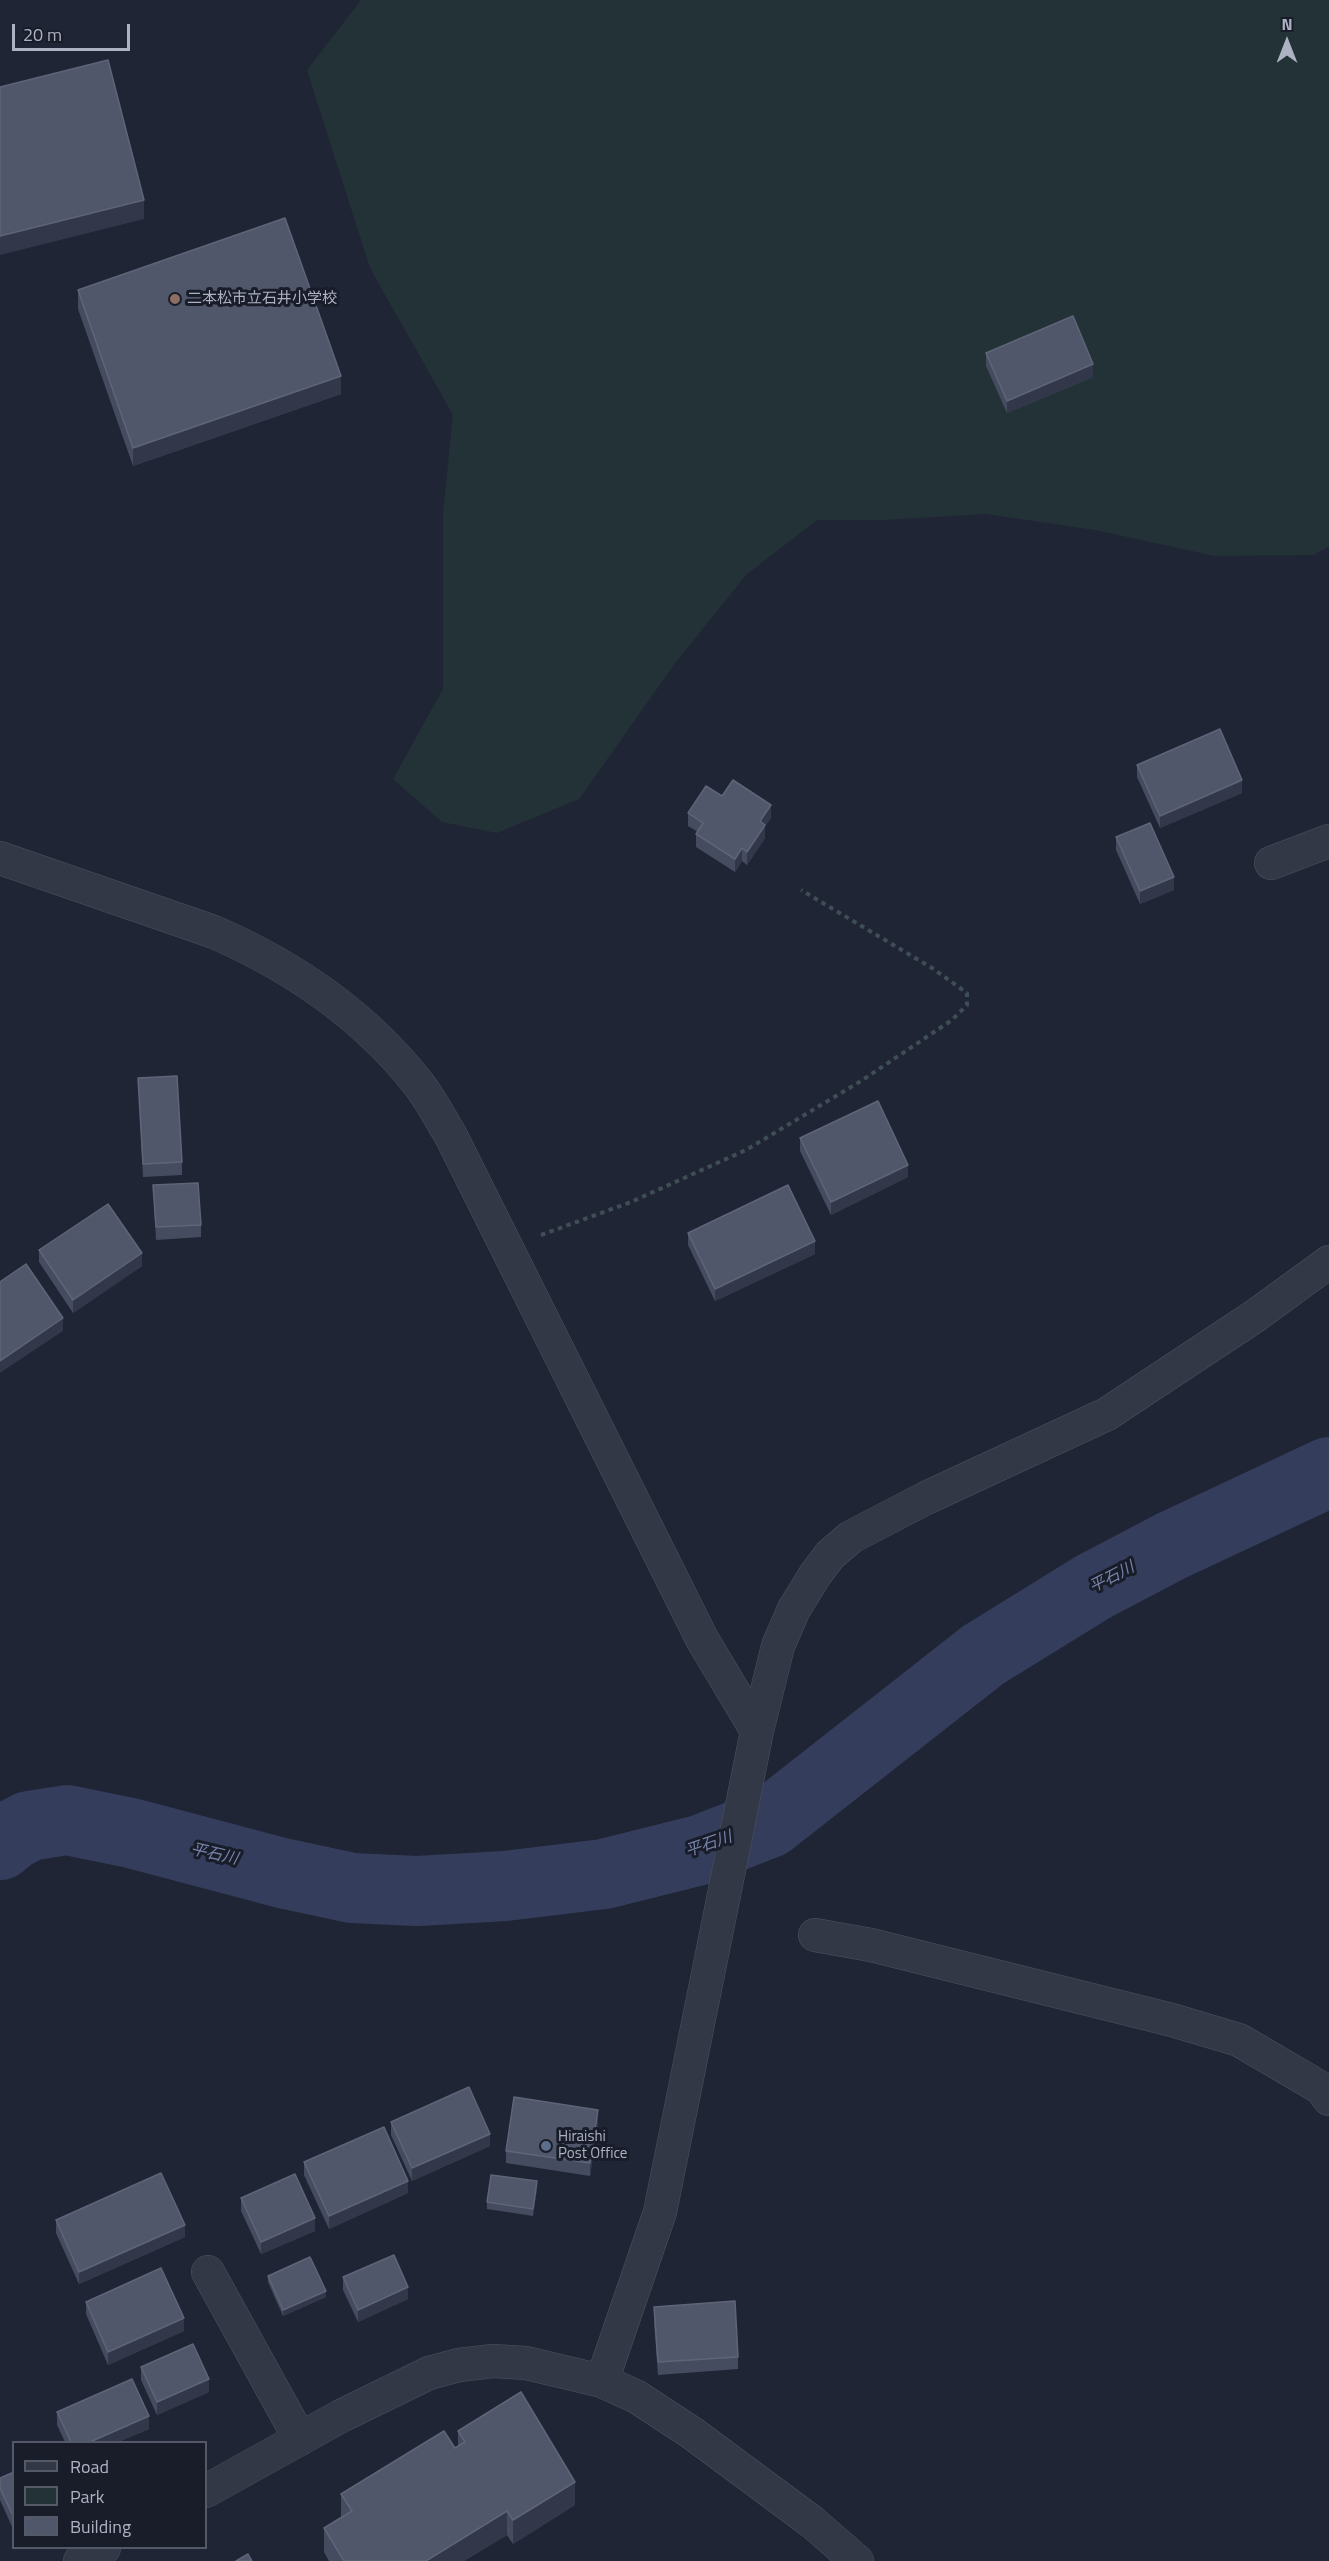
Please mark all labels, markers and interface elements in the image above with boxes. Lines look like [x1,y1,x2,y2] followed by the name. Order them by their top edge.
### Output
[15,12,134,50] scale bar
[1257,12,1317,72] north arrow
[1281,12,1293,36] text: N
[23,21,62,48] text: 20 m
[187,290,337,308] place label: 二本松市立石井小学校
[168,292,182,306] marker: 二本松市立石井小学校
[1086,1559,1138,1597] water label: 平石川
[683,1828,735,1862] water label: 平石川
[188,1840,240,1870] water label: 平石川
[558,2128,627,2163] place label: Hiraishi Post Office
[539,2139,553,2153] marker: Hiraishi Post Office
[12,2441,207,2549] legend
[70,2453,109,2480] text: Road
[70,2483,104,2510] text: Park
[70,2513,131,2540] text: Building

